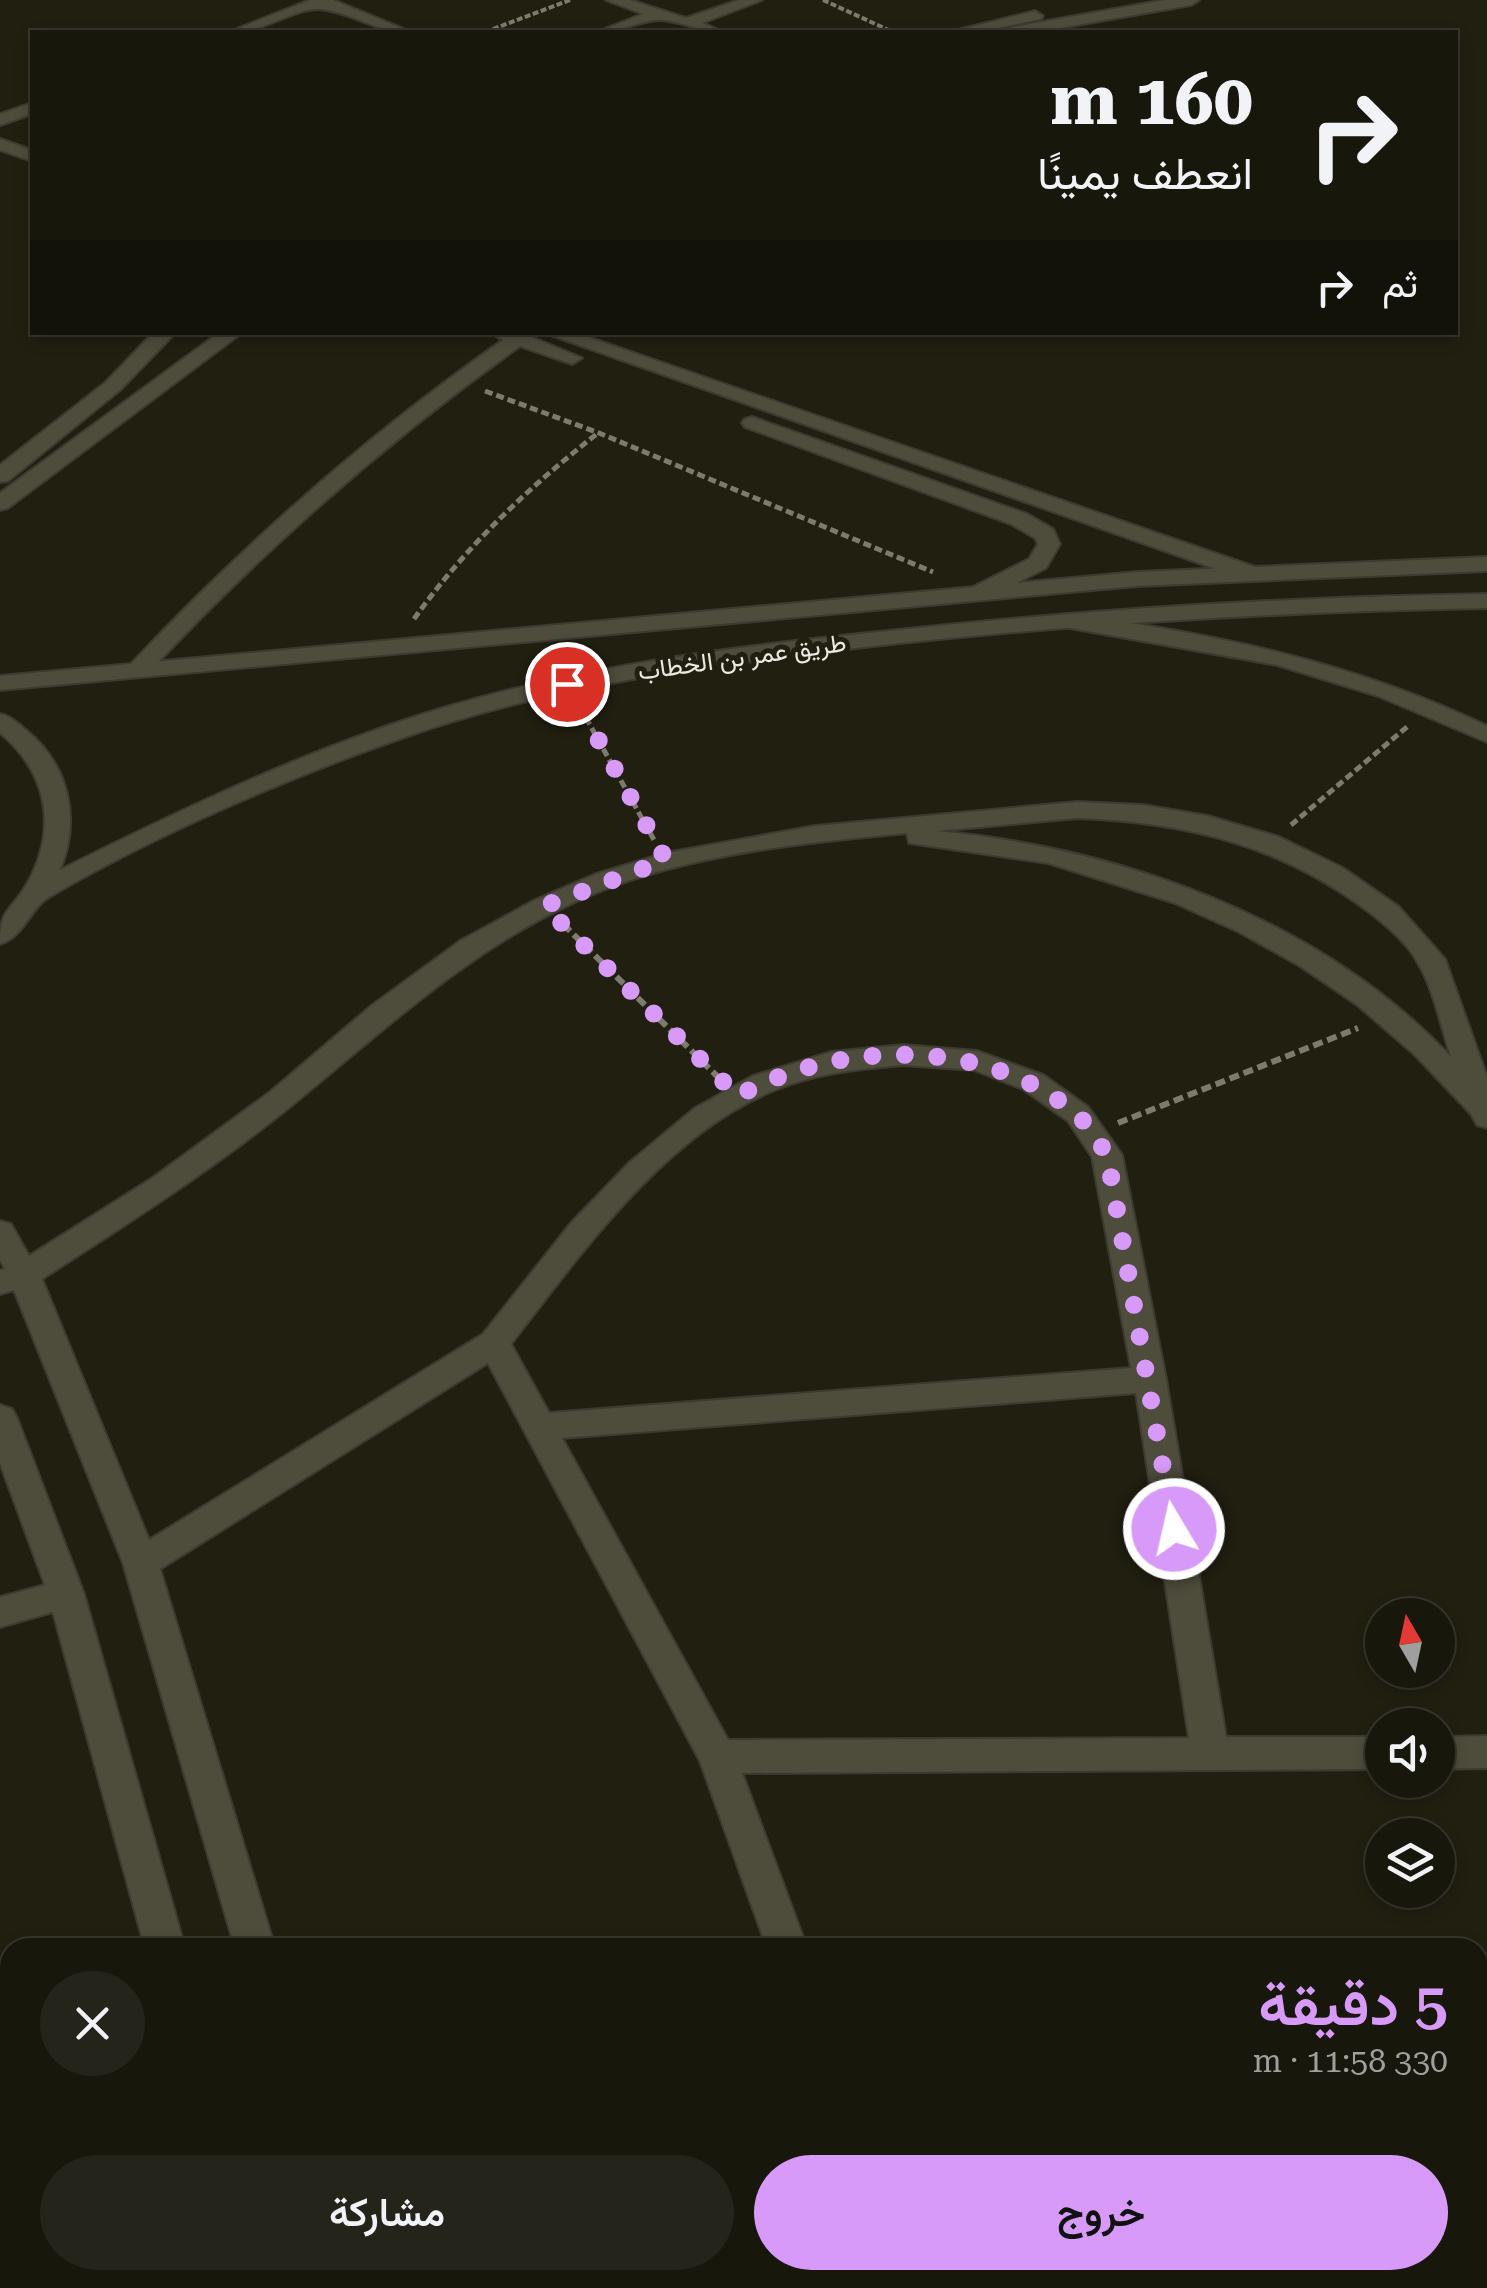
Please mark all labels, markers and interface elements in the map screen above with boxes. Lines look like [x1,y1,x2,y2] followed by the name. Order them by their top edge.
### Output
[1050,59,1253,141] text: 160 m
[1288,70,1418,200] icon: right
[1037,147,1253,200] text: انعطف يمينًا
[1307,260,1362,315] icon: right
[1382,262,1418,306] text: ثم
[636,628,848,687] street label: طريق عمر بن الخطاب
[525,642,610,727] pin
[540,657,595,712] icon: arrive
[1122,1477,1226,1581] position arrow
[1365,1598,1455,1688] north arrow
[1365,1598,1455,1908] map controls
[1365,1708,1455,1798] button: sound
[1365,1818,1455,1908] button: layers
[1258,1969,1448,2040] text: 5 دقيقة
[40,1971,145,2076] button: close
[1253,2042,1448,2080] text: 330 m · 11:58
[40,2155,734,2270] button: مشاركة
[754,2155,1448,2270] button: خروج

